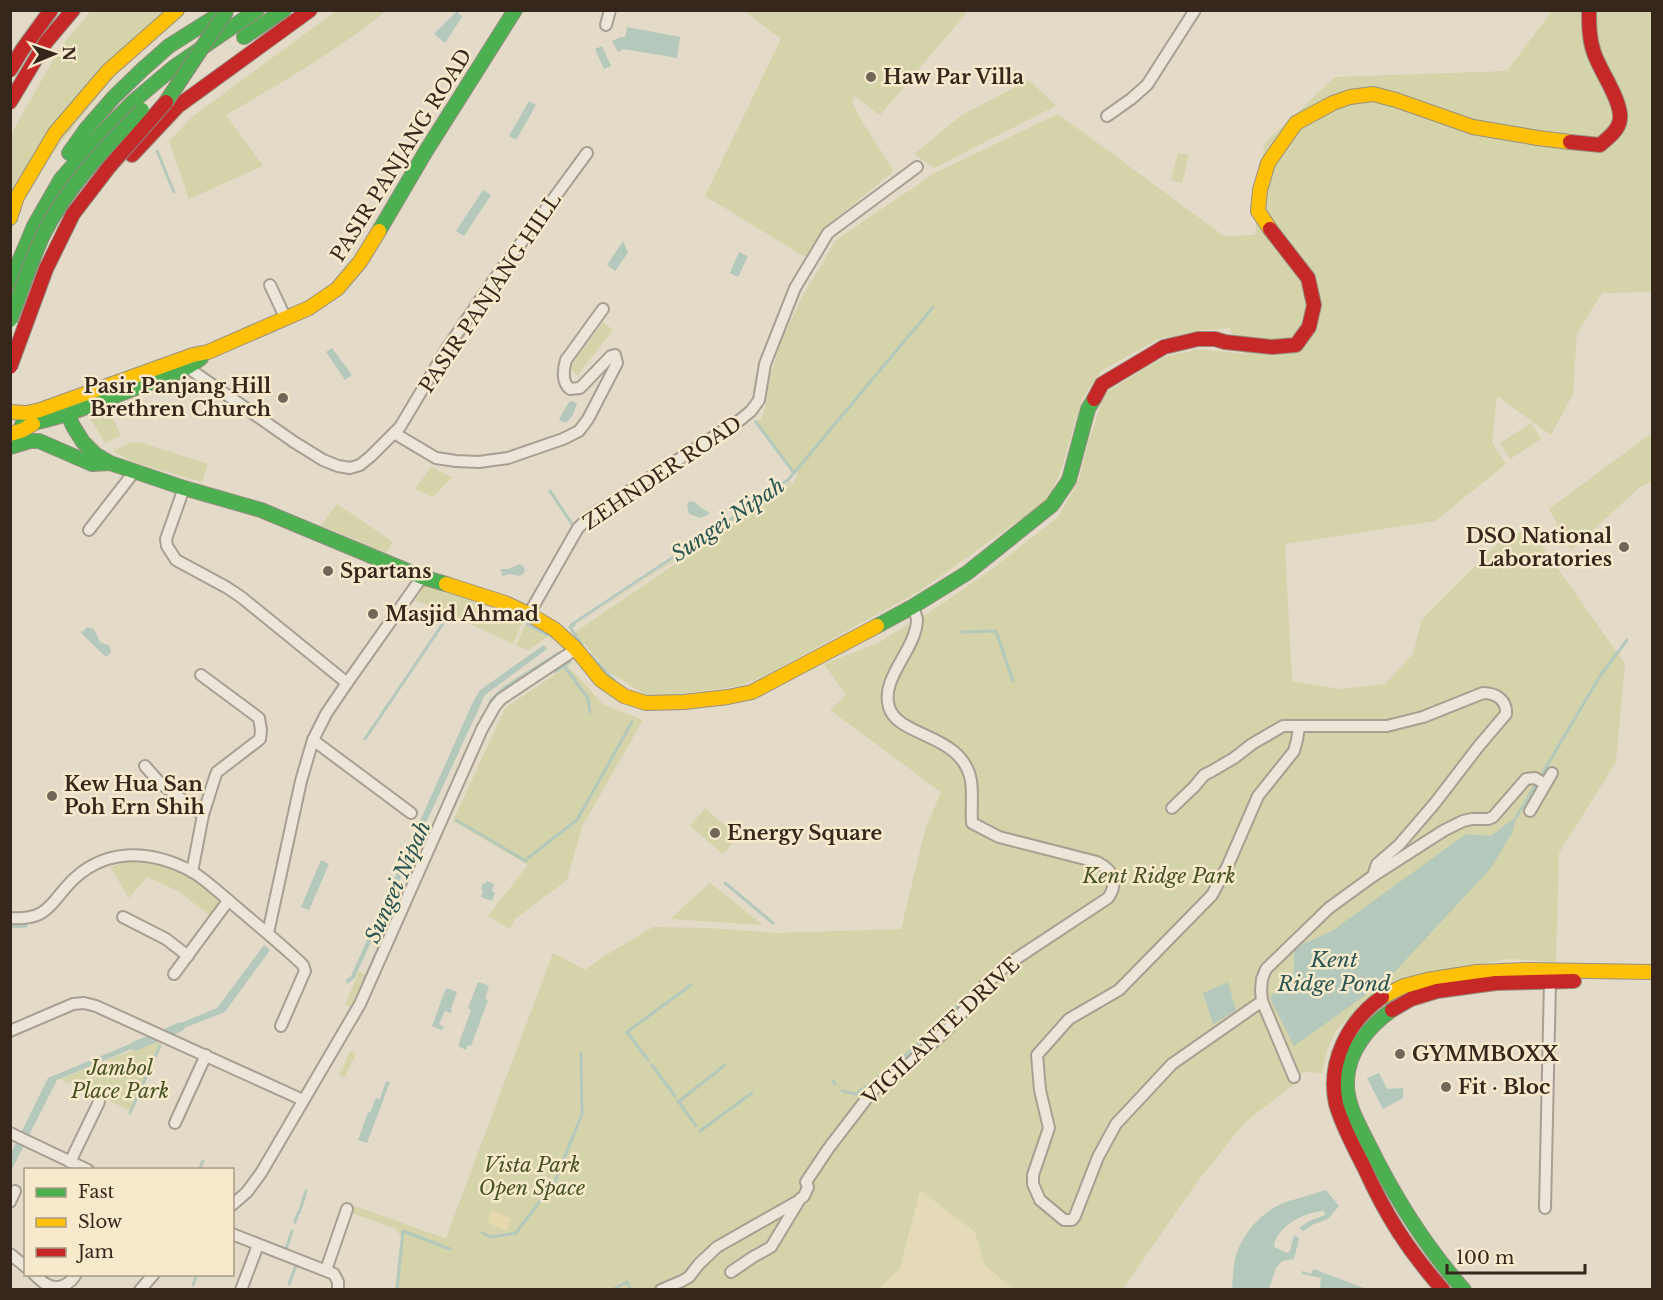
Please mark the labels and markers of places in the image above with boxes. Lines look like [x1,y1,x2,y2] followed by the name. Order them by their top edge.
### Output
[883,65,1024,89] place label: Haw Par Villa
[864,70,878,84] marker: Haw Par Villa
[84,374,272,421] place label: Pasir Panjang Hill Brethren Church
[276,391,290,405] marker: Pasir Panjang Hill Brethren Church
[1465,524,1612,571] place label: DSO National Laboratories
[1617,540,1631,554] marker: DSO National Laboratories
[340,559,431,583] place label: Spartans
[321,564,335,578] marker: Spartans
[385,602,539,626] place label: Masjid Ahmad
[366,607,380,621] marker: Masjid Ahmad
[64,772,205,819] place label: Kew Hua San Poh Ern Shih
[45,789,59,803] marker: Kew Hua San Poh Ern Shih
[727,821,882,845] place label: Energy Square
[708,826,722,840] marker: Energy Square
[1412,1042,1559,1066] place label: GYMMBOXX
[1393,1047,1407,1061] marker: GYMMBOXX
[1458,1075,1550,1099] place label: Fit · Bloc
[1439,1080,1453,1094] marker: Fit · Bloc

